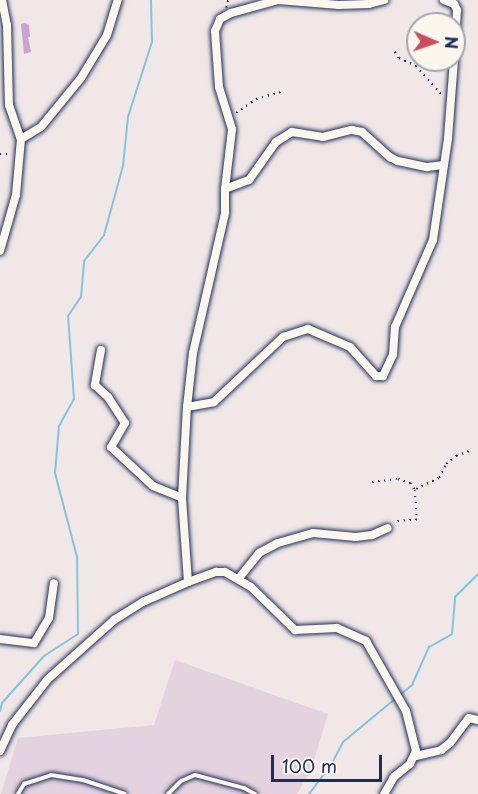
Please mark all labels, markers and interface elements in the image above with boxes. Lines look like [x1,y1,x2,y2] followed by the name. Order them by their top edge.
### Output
[406,12,466,72] north arrow
[440,36,464,49] text: N
[274,743,385,781] scale bar
[282,752,337,779] text: 100 m

